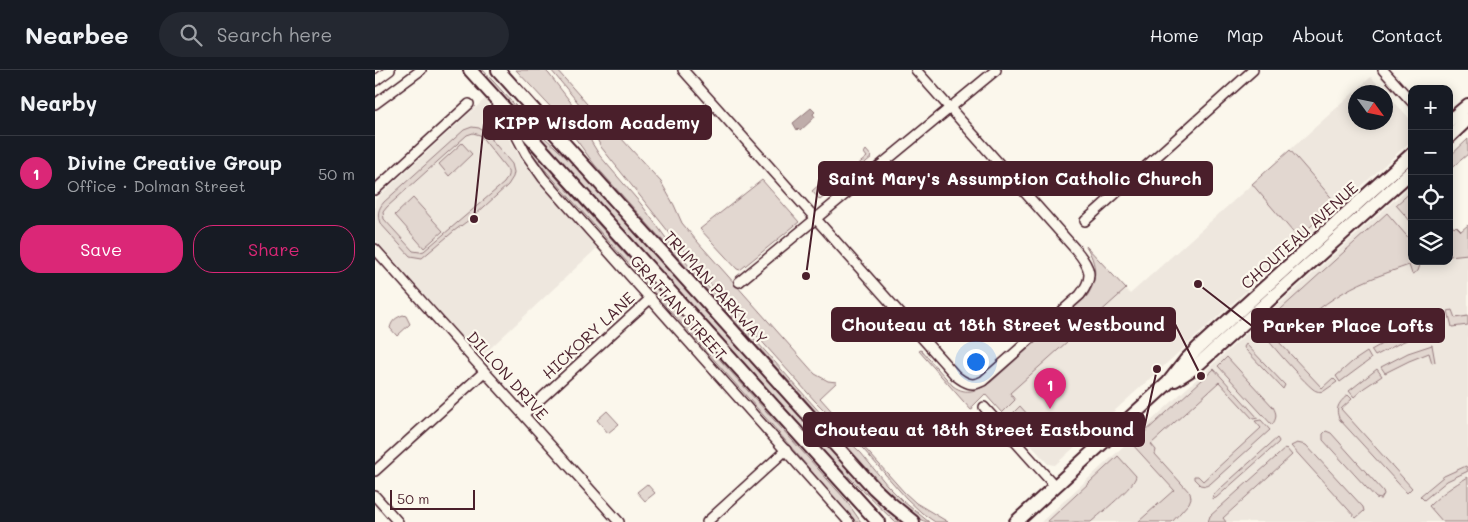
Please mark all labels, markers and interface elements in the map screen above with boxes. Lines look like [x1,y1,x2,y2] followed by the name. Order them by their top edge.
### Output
[159,12,509,57] search box
[25,19,129,50] text: Nearbee
[177,21,205,49] icon: search
[217,22,332,47] text: Search here
[1150,23,1199,47] text: Home
[1227,23,1263,47] text: Map
[1291,23,1344,47] text: About
[1372,23,1443,47] text: Contact
[1348,85,1393,130] north arrow
[1408,85,1453,265] map controls
[1408,85,1453,130] button: +
[20,89,97,116] text: Nearby
[484,106,711,139] callout: KIPP Wisdom Academy
[494,110,700,134] text: KIPP Wisdom Academy
[1408,130,1453,175] button: −
[67,150,282,175] text: Divine Creative Group
[819,162,1212,195] callout: Saint Mary's Assumption Catholic Church
[32,163,40,184] text: 1
[318,163,355,184] text: 50 m
[828,166,1202,190] text: Saint Mary's Assumption Catholic Church
[67,175,246,196] text: Office · Dolman Street
[1408,175,1453,220] button: locate
[1236,177,1362,293] street label: CHOUTEAU AVENUE
[1408,220,1453,265] button: layers
[20,225,183,273] button: Save
[193,225,355,273] button: Share
[659,226,773,348] street label: TRUMAN PARKWAY
[626,250,732,364] street label: GRATTAN STREET
[537,287,639,383] street label: HICKORY LANE
[832,308,1175,341] callout: Chouteau at 18th Street Westbound
[1252,309,1444,342] callout: Parker Place Lofts
[841,312,1165,336] text: Chouteau at 18th Street Westbound
[1262,313,1434,337] text: Parker Place Lofts
[463,326,553,424] street label: DILLON DRIVE
[963,349,989,375] your location
[1034,368,1066,409] pin: 1
[804,413,1144,446] callout: Chouteau at 18th Street Eastbound
[814,417,1134,441] text: Chouteau at 18th Street Eastbound
[390,487,475,510] scale bar
[397,489,429,508] text: 50 m

